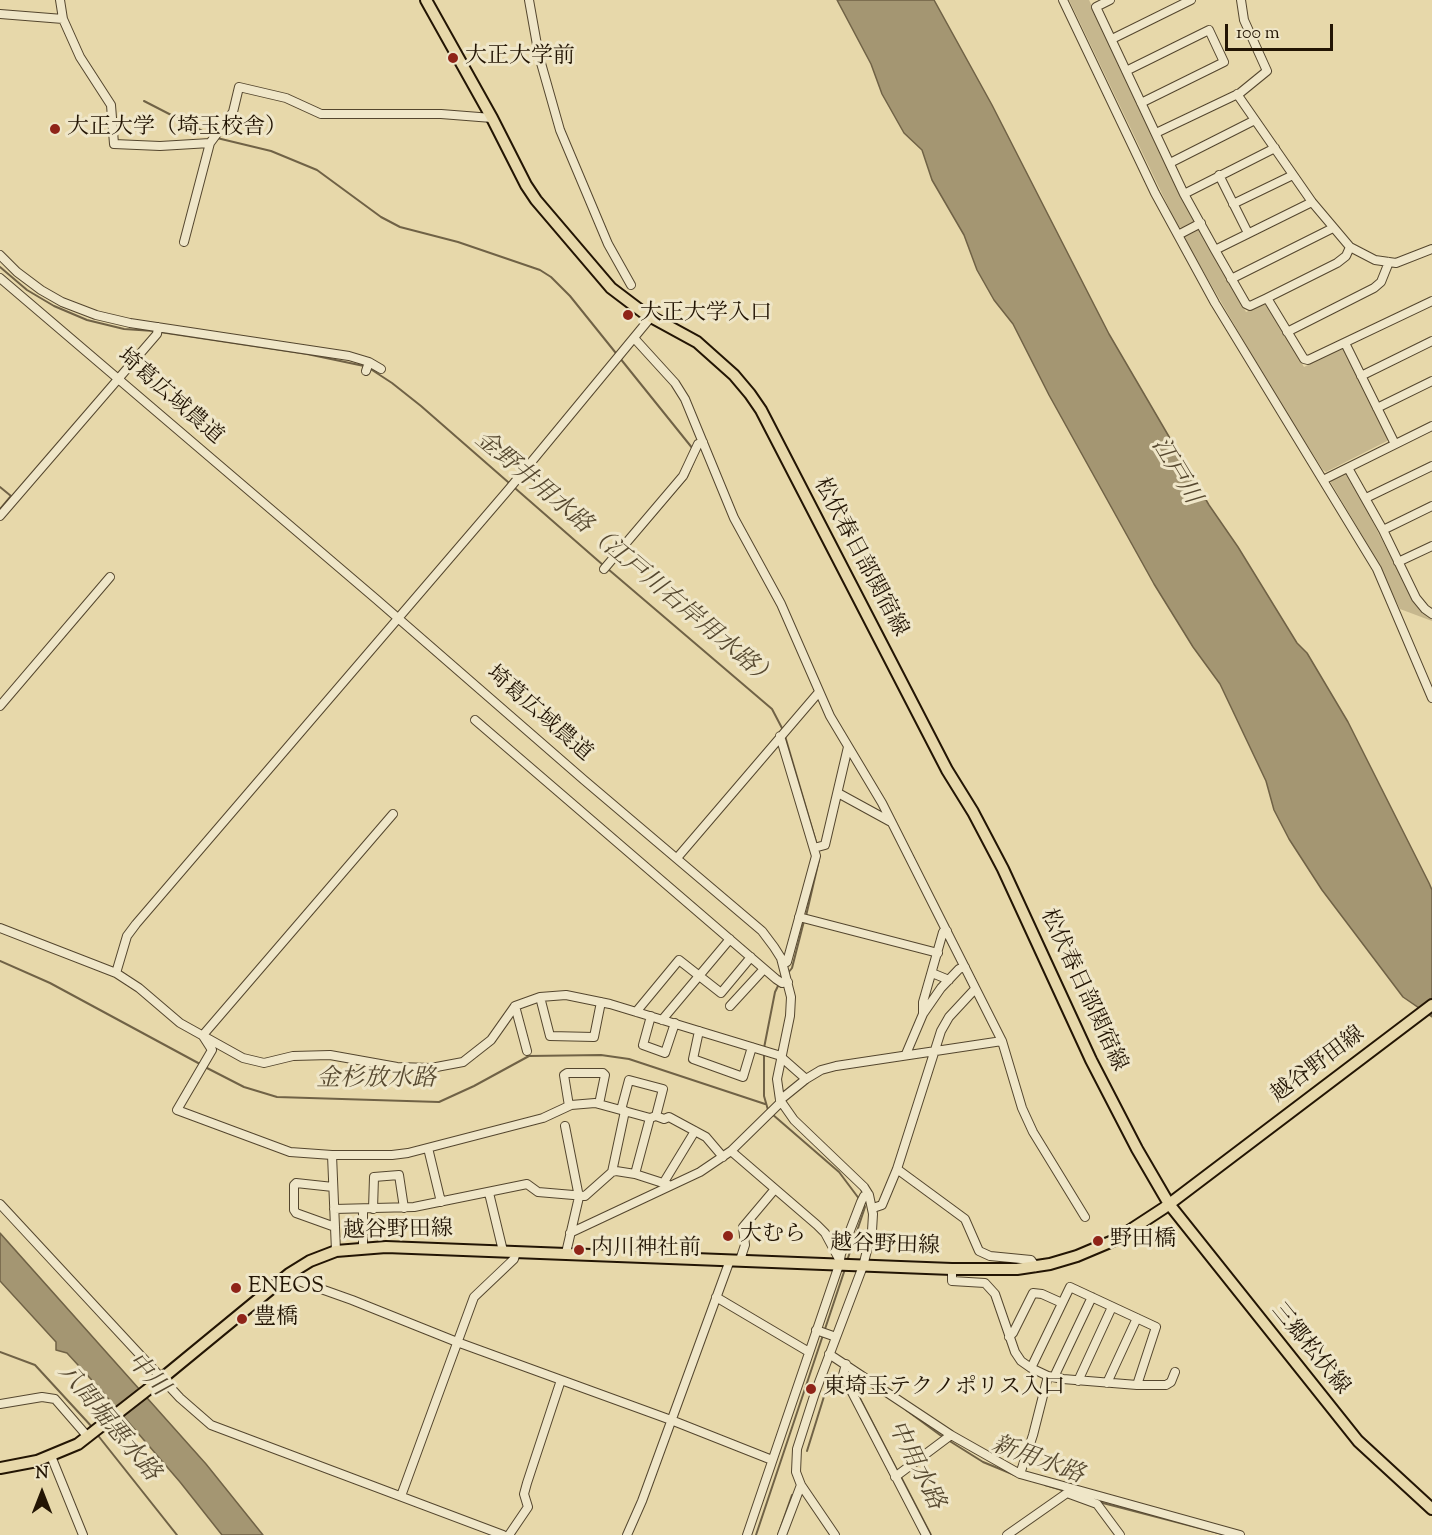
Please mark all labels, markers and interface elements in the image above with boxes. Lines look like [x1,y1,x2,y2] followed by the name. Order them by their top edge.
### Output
[1228,12,1336,50] scale bar
[1236,21,1280,47] text: 100 m
[465,45,575,71] place label: 大正大学前
[446,51,460,65] marker: 大正大学前
[67,116,287,142] place label: 大正大学（埼玉校舎）
[48,122,62,136] marker: 大正大学（埼玉校舎）
[640,302,772,328] place label: 大正大学入口
[621,308,635,322] marker: 大正大学入口
[111,345,227,451] street label: 埼葛広域農道
[468,427,780,695] water label: 金野井用水路（江戸川右岸用水路）
[1143,434,1205,510] water label: 江戸川
[806,474,912,642] street label: 松伏春日部関宿線
[480,662,596,768] street label: 埼葛広域農道
[1033,906,1131,1076] street label: 松伏春日部関宿線
[1267,1022,1371,1110] street label: 越谷野田線
[316,1067,436,1095] water label: 金杉放水路
[343,1218,453,1246] street label: 越谷野田線
[740,1223,806,1249] place label: 大むら
[1110,1228,1176,1254] place label: 野田橋
[721,1229,735,1243] marker: 大むら
[830,1232,940,1262] street label: 越谷野田線
[1091,1234,1105,1248] marker: 野田橋
[591,1237,701,1263] place label: 内川神社前
[572,1243,586,1257] marker: 内川神社前
[248,1275,324,1301] place label: ENEOS
[229,1281,243,1295] marker: ENEOS
[1264,1299,1354,1401] street label: 三郷松伏線
[254,1306,298,1332] place label: 豊橋
[235,1312,249,1326] marker: 豊橋
[119,1349,173,1403] water label: 中川
[50,1360,164,1488] water label: 八間堀悪水路
[823,1376,1065,1402] place label: 東埼玉テクノポリス入口
[804,1382,818,1396] marker: 東埼玉テクノポリス入口
[879,1417,949,1515] water label: 中用水路
[987,1432,1087,1492] water label: 新用水路
[12,1463,72,1523] north arrow
[36,1463,48,1486] text: N

